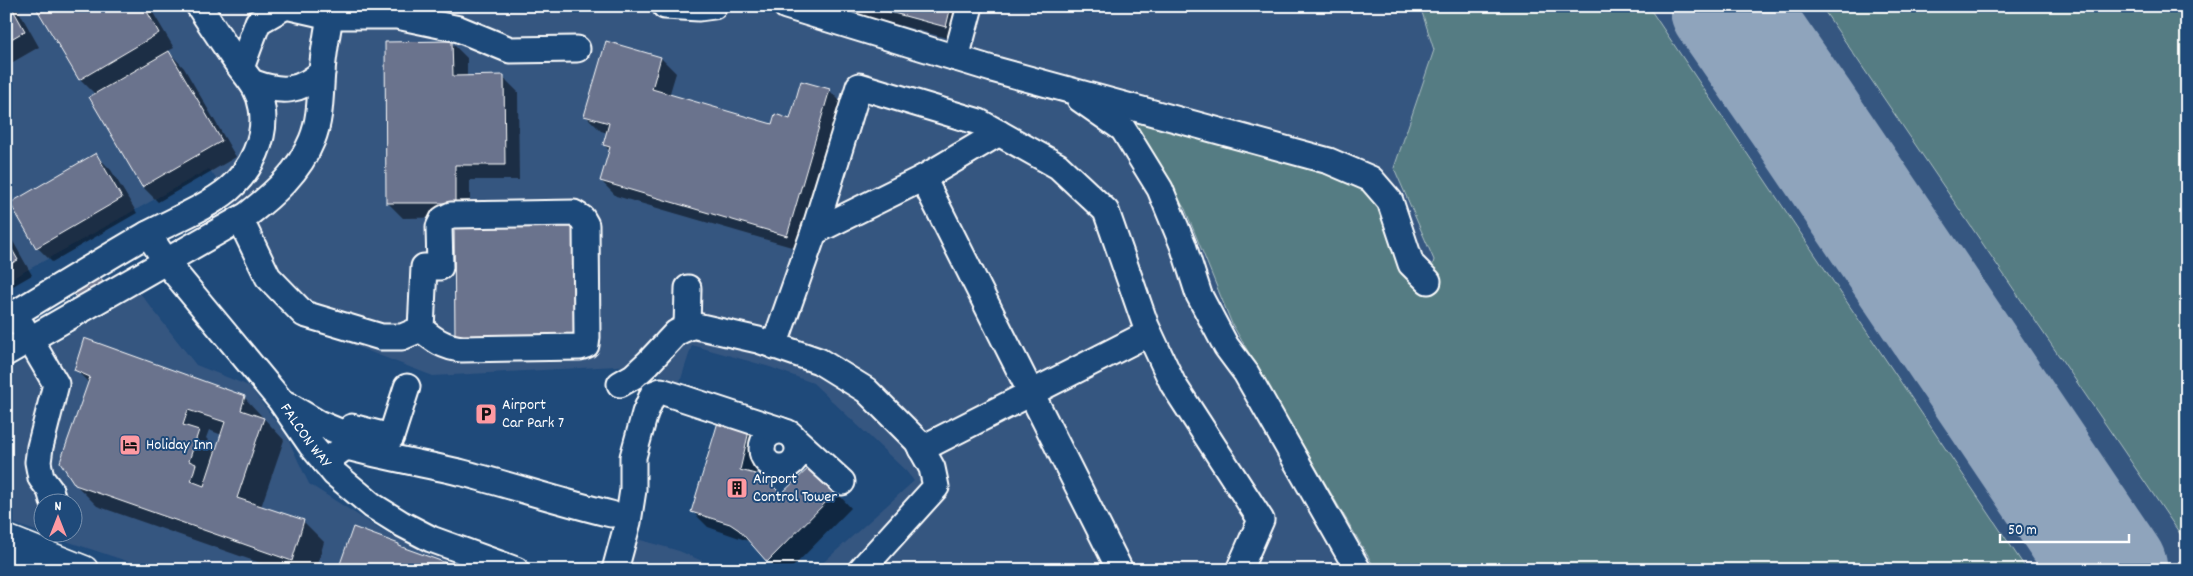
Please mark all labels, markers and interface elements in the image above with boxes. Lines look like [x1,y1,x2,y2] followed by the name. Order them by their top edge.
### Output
[502,394,564,435] place label: Airport Car Park 7
[274,399,338,474] street label: FALCON WAY
[474,402,498,426] parking icon: Airport Car Park 7
[118,433,142,457] hotel icon: Holiday Inn
[146,434,213,457] place label: Holiday Inn
[753,468,837,509] place label: Airport Control Tower
[725,476,749,500] building icon: Airport Control Tower
[32,494,82,544] north arrow
[55,497,62,517] text: N
[2000,511,2129,543] scale bar
[2008,520,2037,542] text: 50 m

